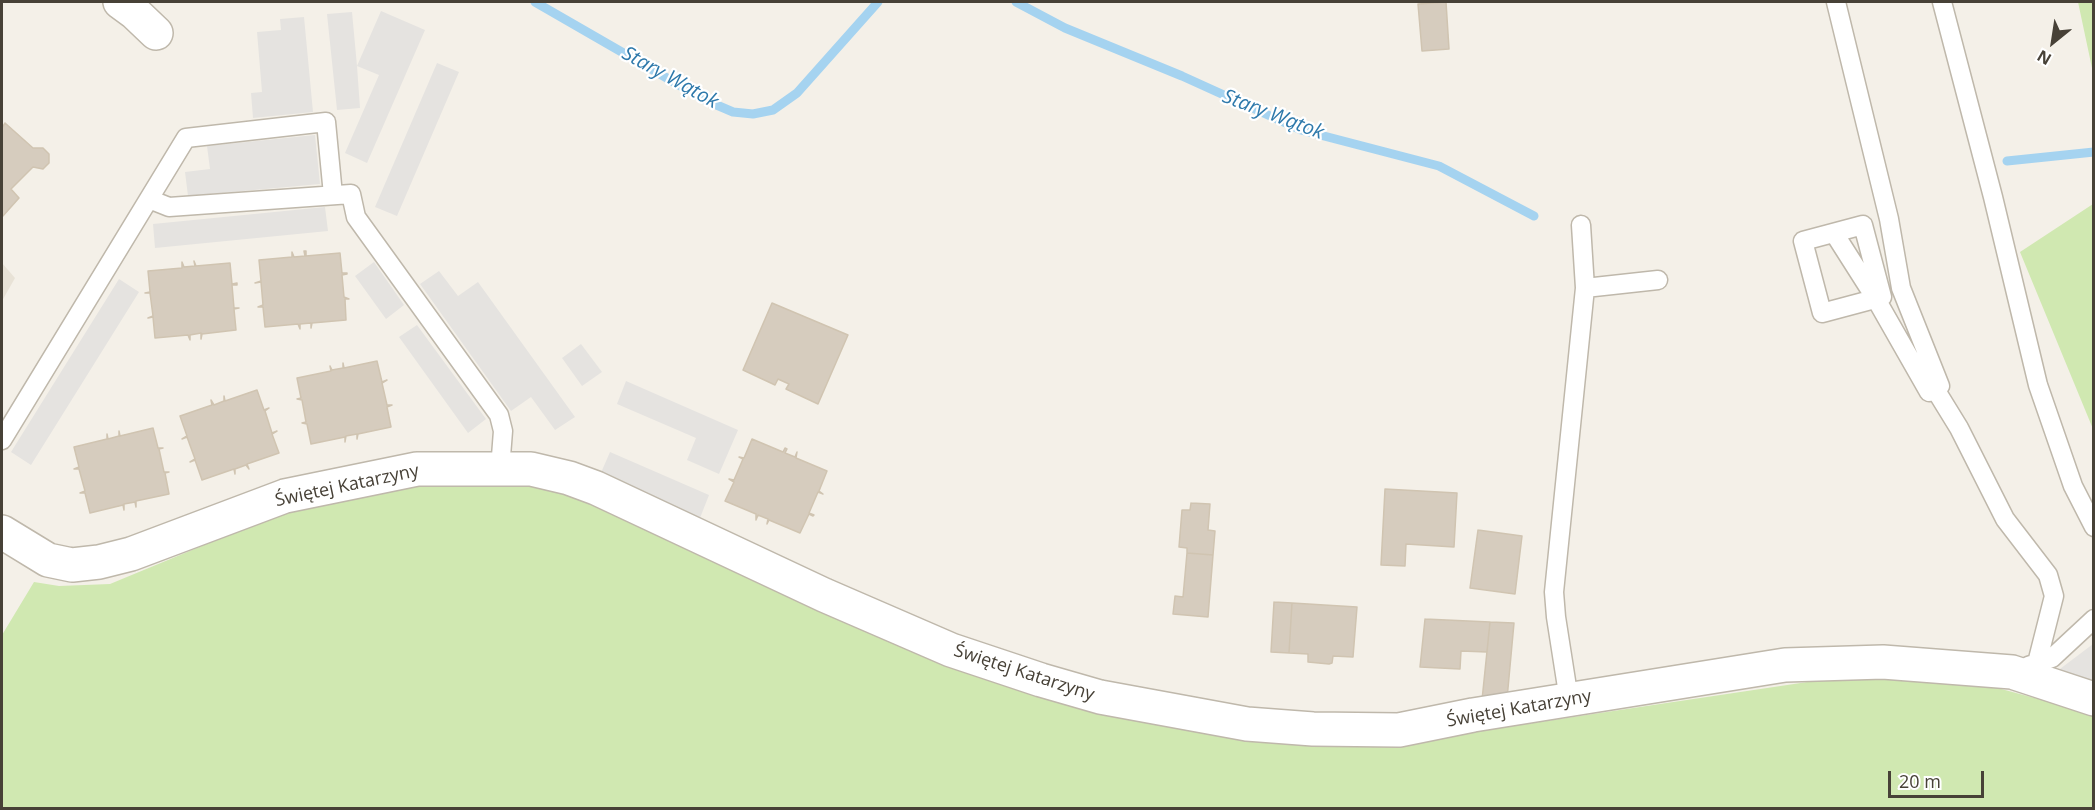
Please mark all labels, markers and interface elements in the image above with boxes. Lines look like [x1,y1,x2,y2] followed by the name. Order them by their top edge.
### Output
[2023,12,2083,72] north arrow
[618,42,722,114] water label: Stary Wątok
[2033,45,2055,70] text: N
[1219,85,1327,145] water label: Stary Wątok
[273,460,421,512] street label: Świętej Katarzyny
[951,640,1097,706] street label: Świętej Katarzyny
[1445,686,1593,732] street label: Świętej Katarzyny
[1891,759,1987,797] scale bar
[1899,769,1941,793] text: 20 m

